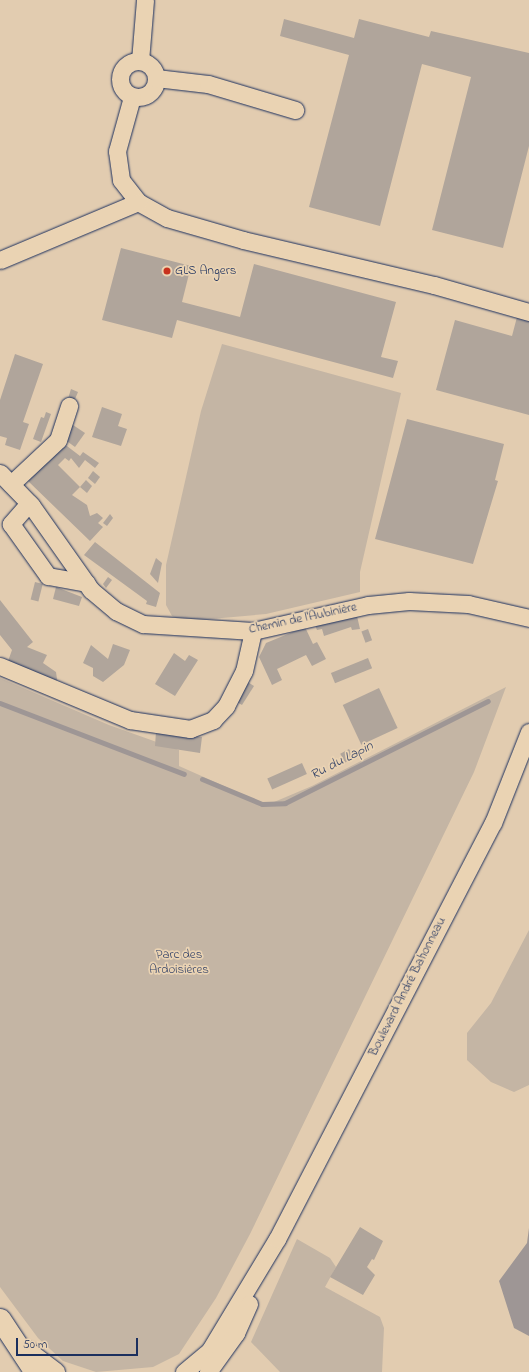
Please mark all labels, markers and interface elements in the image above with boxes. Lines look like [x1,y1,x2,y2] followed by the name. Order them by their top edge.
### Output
[175,263,236,279] place label: GLS Angers
[162,266,172,276] marker: GLS Angers
[247,600,359,638] street label: Chemin de l'Aubinière
[308,738,376,784] water label: Ru du Lapin
[366,915,450,1059] street label: Boulevard André Bahonneau
[149,948,209,979] park label: Parc des Ardoisières
[18,1330,140,1356] scale bar
[23,1336,47,1354] text: 50 m

